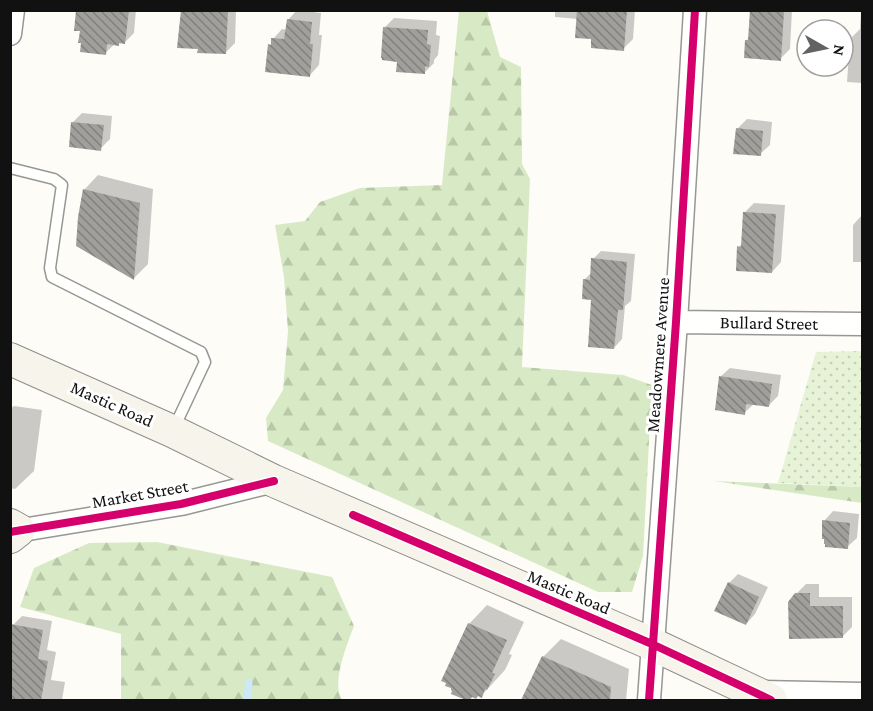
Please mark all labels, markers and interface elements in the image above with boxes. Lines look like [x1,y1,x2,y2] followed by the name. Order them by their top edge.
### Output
[795,18,855,78] north arrow
[830,44,849,57] text: N
[643,277,673,433] street label: Meadowmere Avenue
[720,312,819,334] street label: Bullard Street
[68,377,157,431] street label: Mastic Road
[90,476,191,512] street label: Market Street
[524,566,614,619] street label: Mastic Road

